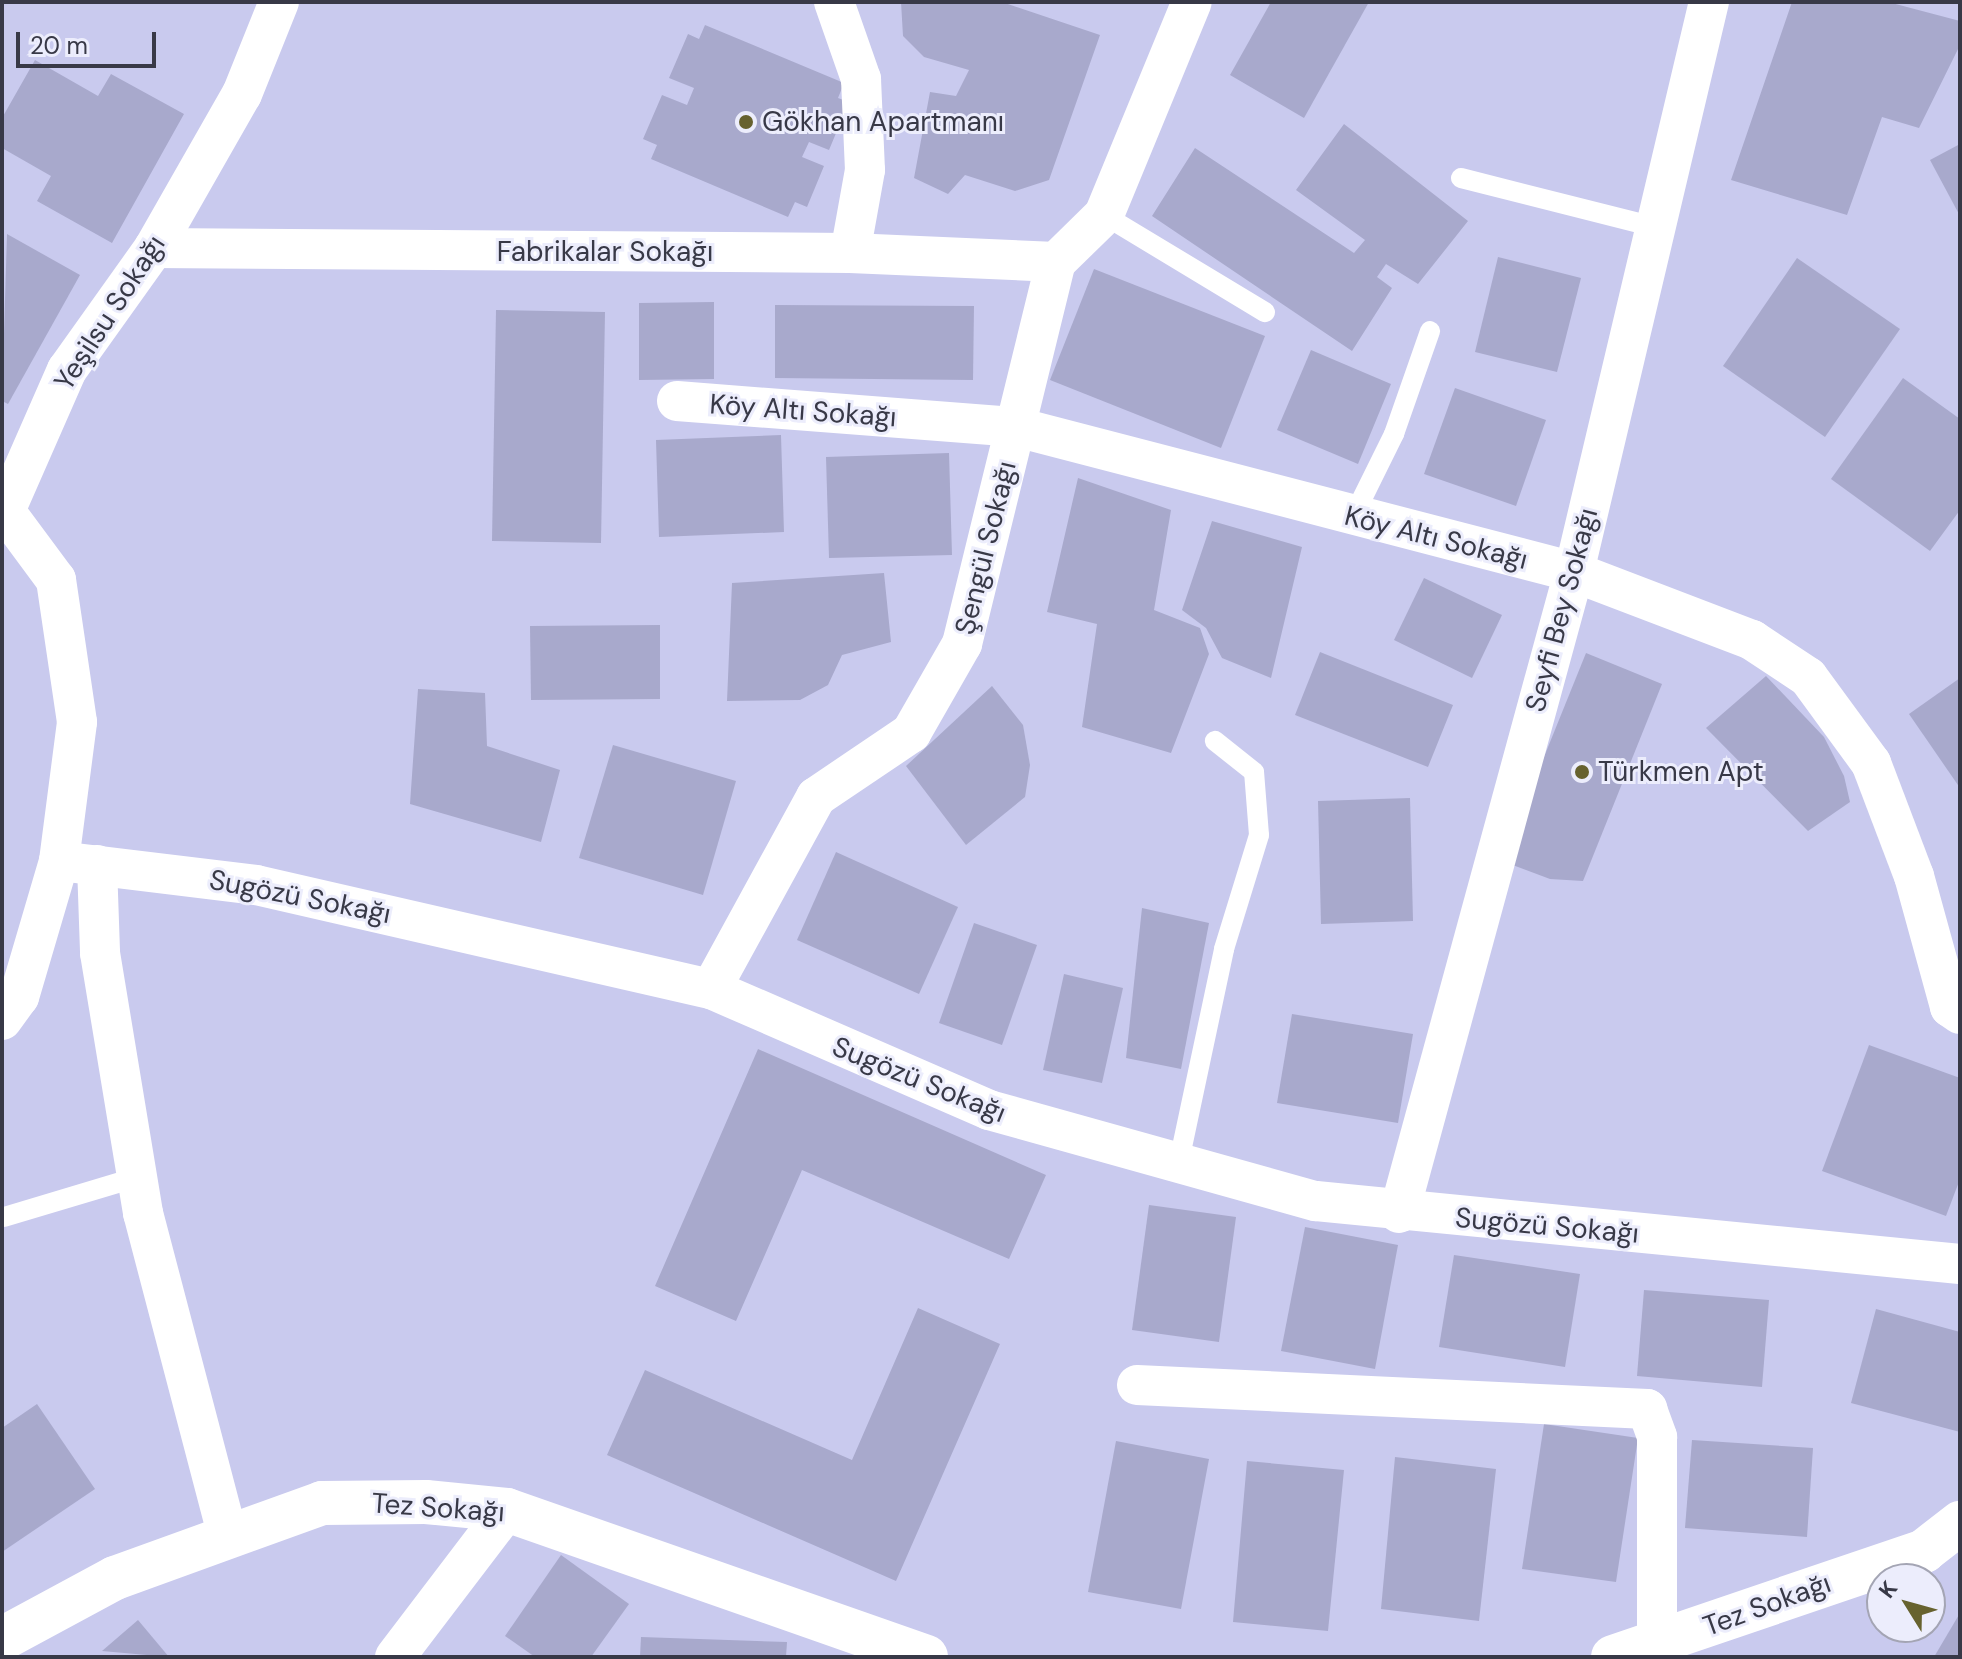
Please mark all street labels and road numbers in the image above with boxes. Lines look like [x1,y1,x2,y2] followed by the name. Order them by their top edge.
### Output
[47,229,173,397] street label: Yeşilsu Sokağı
[497,235,713,269] street label: Fabrikalar Sokağı
[708,388,898,434] street label: Köy Altı Sokağı
[948,458,1024,638] street label: Şengül Sokağı
[1341,499,1531,577] street label: Köy Altı Sokağı
[1519,504,1605,716] street label: Seyfi Bey Sokağı
[206,863,394,931] street label: Sugözü Sokağı
[827,1030,1011,1130] street label: Sugözü Sokağı
[1454,1201,1640,1251] street label: Sugözü Sokağı
[370,1487,506,1529] street label: Tez Sokağı
[1699,1566,1835,1644] street label: Tez Sokağı

